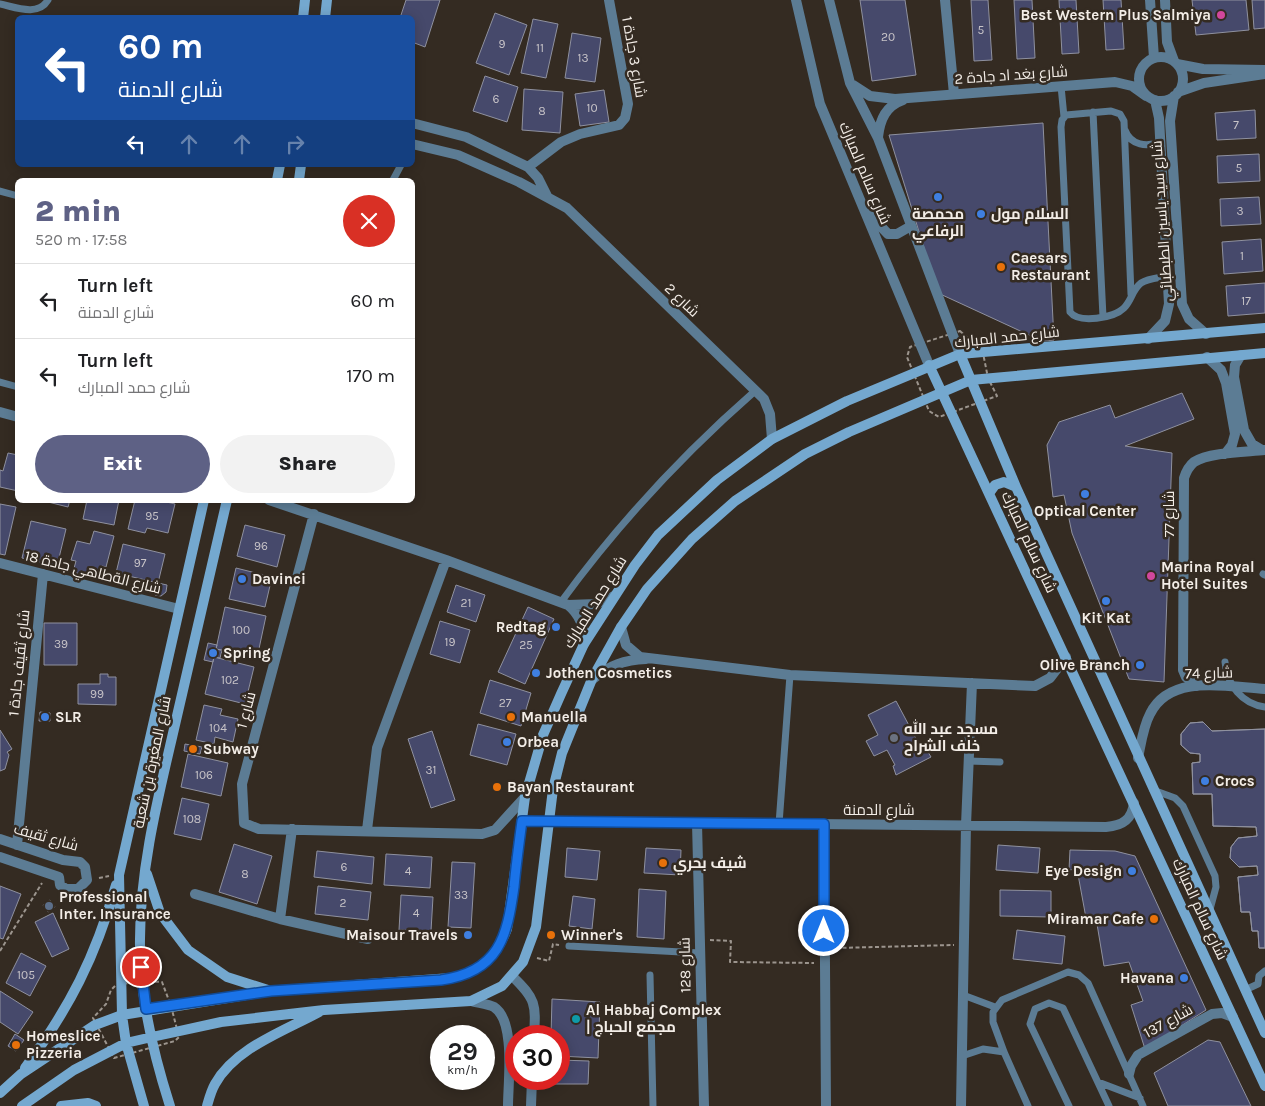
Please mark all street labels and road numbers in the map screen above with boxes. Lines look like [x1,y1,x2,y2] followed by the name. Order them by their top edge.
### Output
[616,15,650,99] street label: شارع 3 جادة 1
[954,62,1068,90] street label: شارع بغد اد جادة 2
[833,119,895,228] street label: شارع سالم المبارك
[1147,140,1180,302] street label: شارع سيد ياسين الطبطبائي
[659,279,703,322] street label: شارع 2
[954,323,1061,353] street label: شارع حمد المبارك
[996,488,1060,596] street label: شارع سالم المبارك
[1160,491,1180,537] street label: شارع 77
[22,546,163,601] street label: شارع الةطاهي جادة 18
[559,553,632,653] street label: شارع حمد المبارك
[4,609,36,718] street label: شارع ثقيف جادة 1
[1185,664,1233,684] street label: شارع 74
[232,690,261,731] street label: شارع 1
[129,694,177,830] street label: شارع المغيرة بن شعبة
[843,801,915,821] street label: شارع الدمنة
[11,819,80,857] street label: شارع ثقيف
[1167,855,1231,963] street label: شارع سالم المبارك
[676,937,696,993] street label: شارع 128
[1140,1000,1197,1044] street label: شارع 137

